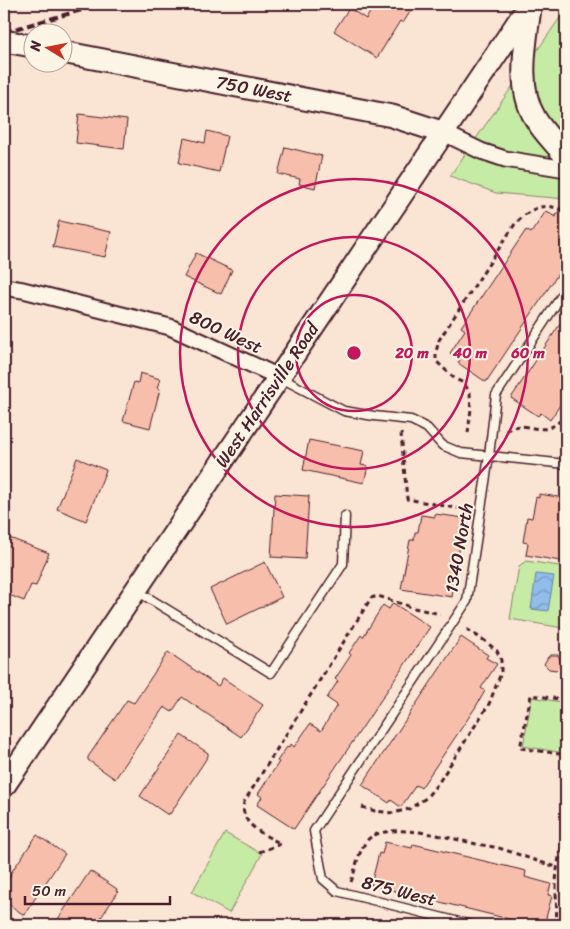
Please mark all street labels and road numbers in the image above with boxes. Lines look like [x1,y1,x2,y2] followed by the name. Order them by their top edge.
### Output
[213,66,295,112] street label: 750 West
[184,301,268,363] street label: 800 West
[206,314,329,474] street label: West Harrisville Road
[435,500,483,596] street label: 1340 North
[358,866,440,916] street label: 875 West

